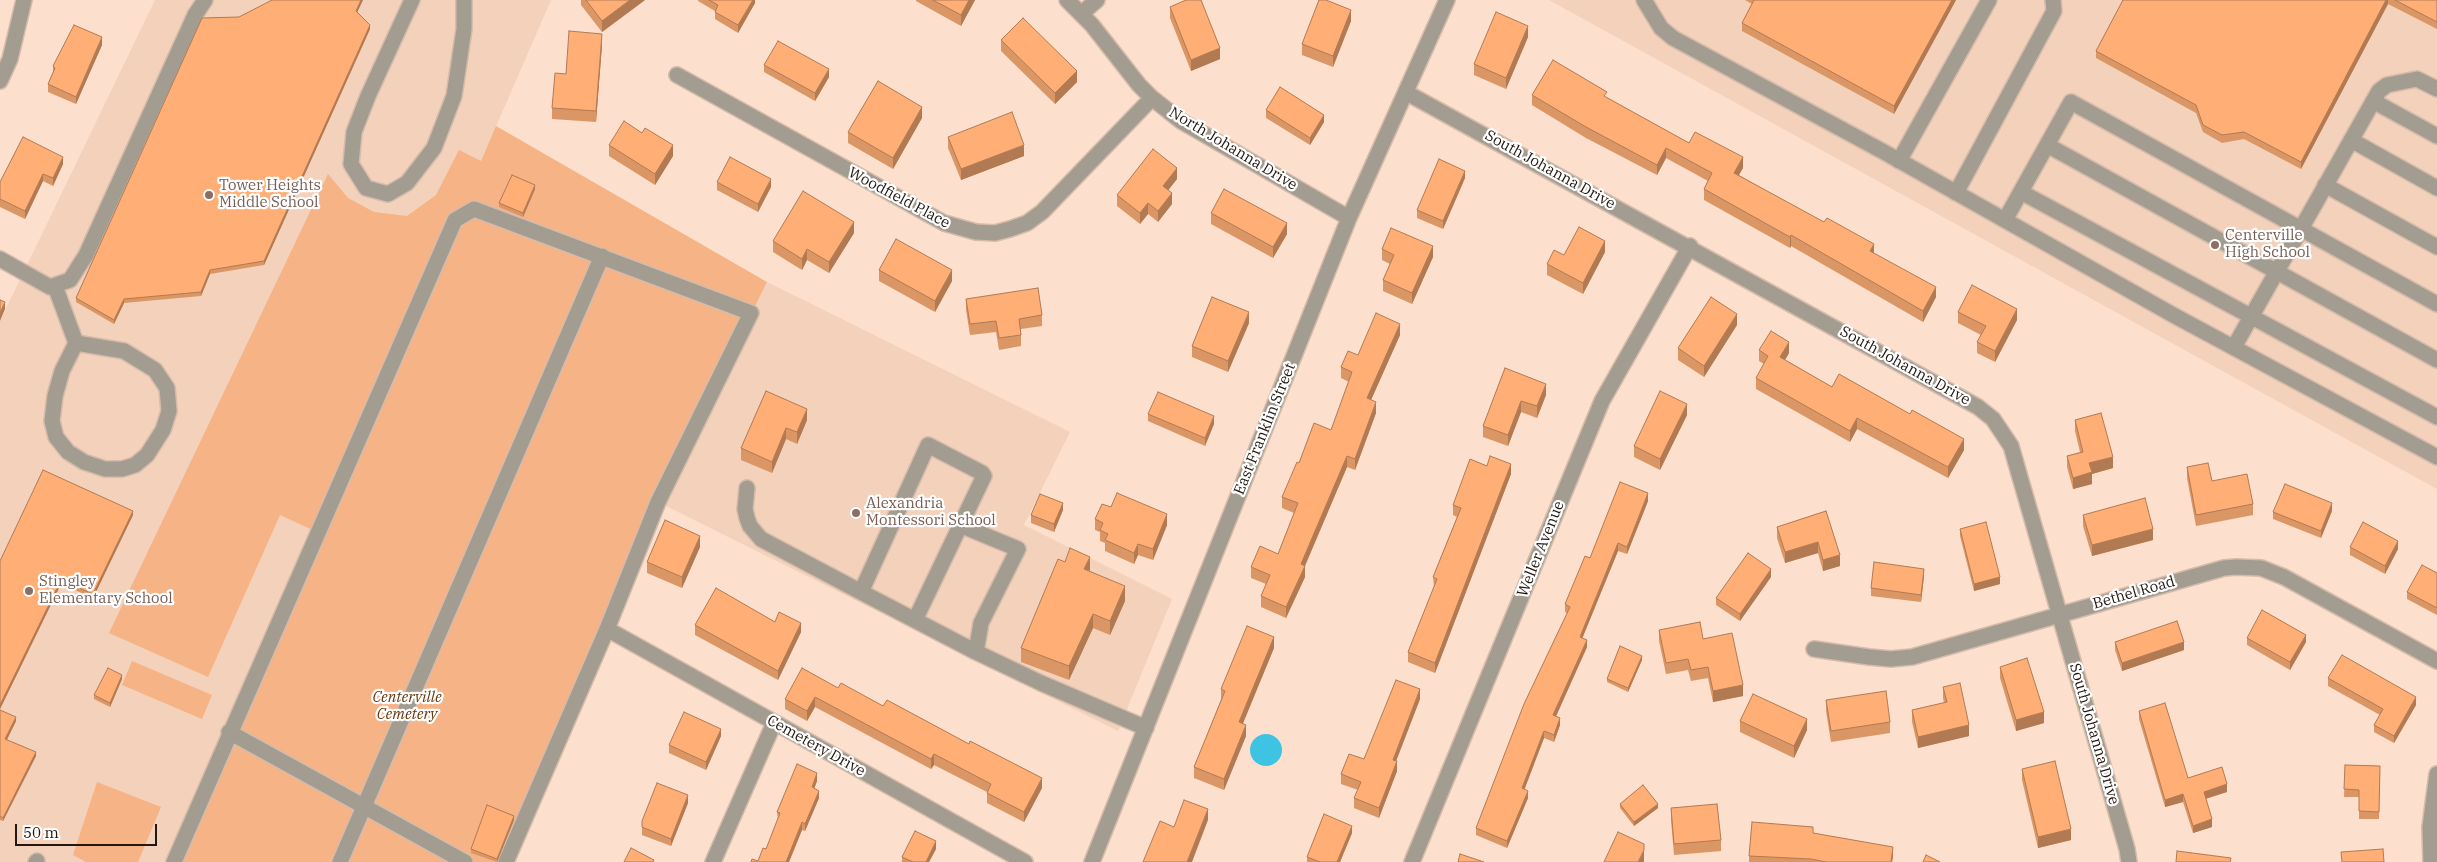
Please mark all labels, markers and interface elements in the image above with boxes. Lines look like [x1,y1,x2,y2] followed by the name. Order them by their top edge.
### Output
[1166,104,1300,194] street label: North Johanna Drive
[1482,127,1618,213] street label: South Johanna Drive
[845,164,953,232] street label: Woodfield Place
[219,177,321,212] place label: Tower Heights Middle School
[203,189,215,201] marker: Tower Heights Middle School
[2225,227,2310,262] place label: Centerville High School
[2209,239,2221,251] marker: Centerville High School
[1837,323,1973,409] street label: South Johanna Drive
[1230,361,1300,497] street label: East Franklin Street
[866,495,996,530] place label: Alexandria Montessori School
[1514,498,1568,600] street label: Weller Avenue
[850,507,862,519] marker: Alexandria Montessori School
[39,573,173,608] place label: Stingley Elementary School
[2091,573,2177,613] street label: Bethel Road
[23,585,35,597] marker: Stingley Elementary School
[2065,661,2123,807] street label: South Johanna Drive
[372,689,442,724] park label: Centerville Cemetery
[764,712,868,780] street label: Cemetery Drive
[18,814,160,846] scale bar
[23,823,59,842] text: 50 m

